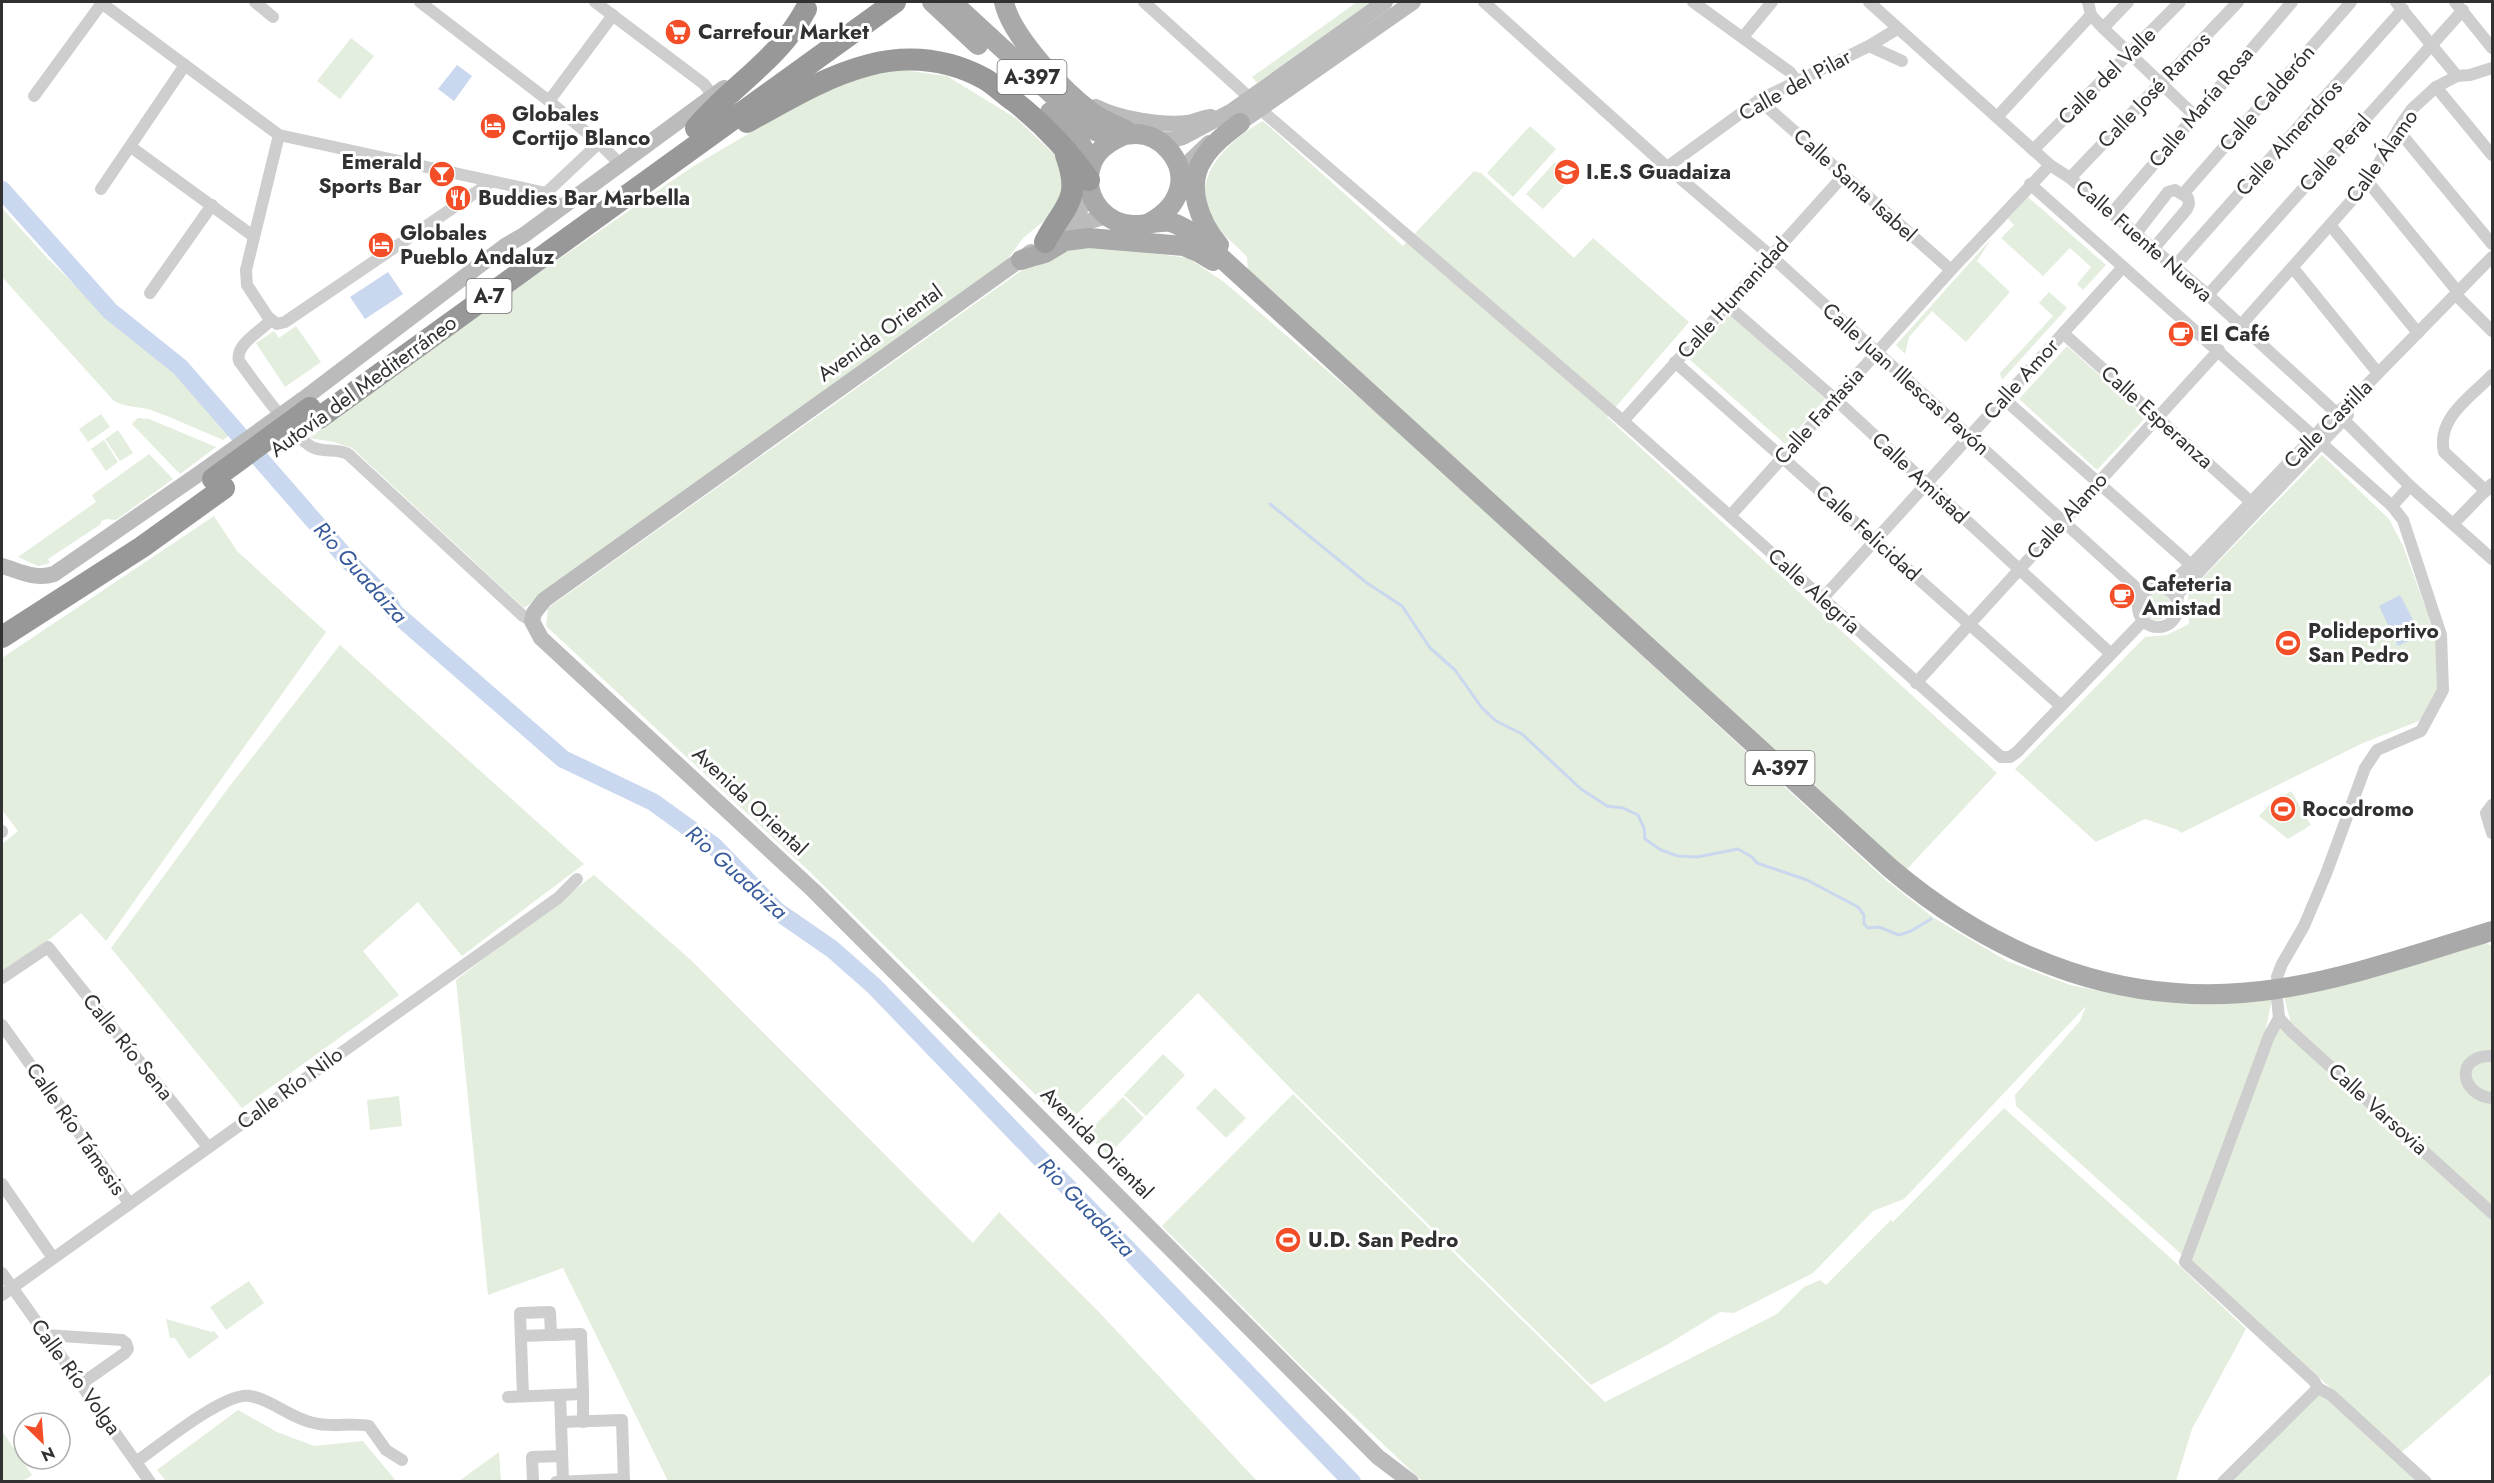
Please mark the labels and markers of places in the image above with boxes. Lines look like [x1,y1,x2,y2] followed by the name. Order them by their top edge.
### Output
[663,17,693,47] supermarket icon: Carrefour Market
[698,17,869,47] place label: Carrefour Market
[512,99,650,153] place label: Globales Cortijo Blanco
[478,111,508,141] hotel icon: Globales Cortijo Blanco
[318,147,422,201] place label: Emerald Sports Bar
[1552,157,1582,187] school or university icon: I.E.S Guadaiza
[1586,157,1731,187] place label: I.E.S Guadaiza
[427,159,457,189] bar icon: Emerald Sports Bar
[443,183,473,213] restaurant icon: Buddies Bar Marbella
[478,183,690,213] place label: Buddies Bar Marbella
[400,218,555,272] place label: Globales Pueblo Andaluz
[366,230,396,260] hotel icon: Globales Pueblo Andaluz
[2166,319,2196,349] cafe icon: El Café
[2200,319,2270,349] place label: El Café
[2141,569,2232,623] place label: Cafeteria Amistad
[2107,581,2137,611] cafe icon: Cafeteria Amistad
[2308,616,2439,670] place label: Polideportivo San Pedro
[2273,628,2303,658] sports icon: Polideportivo San Pedro
[2268,794,2298,824] sports icon: Rocodromo
[2302,794,2414,824] place label: Rocodromo
[1273,1225,1303,1255] sports icon: U.D. San Pedro
[1308,1225,1458,1255] place label: U.D. San Pedro

